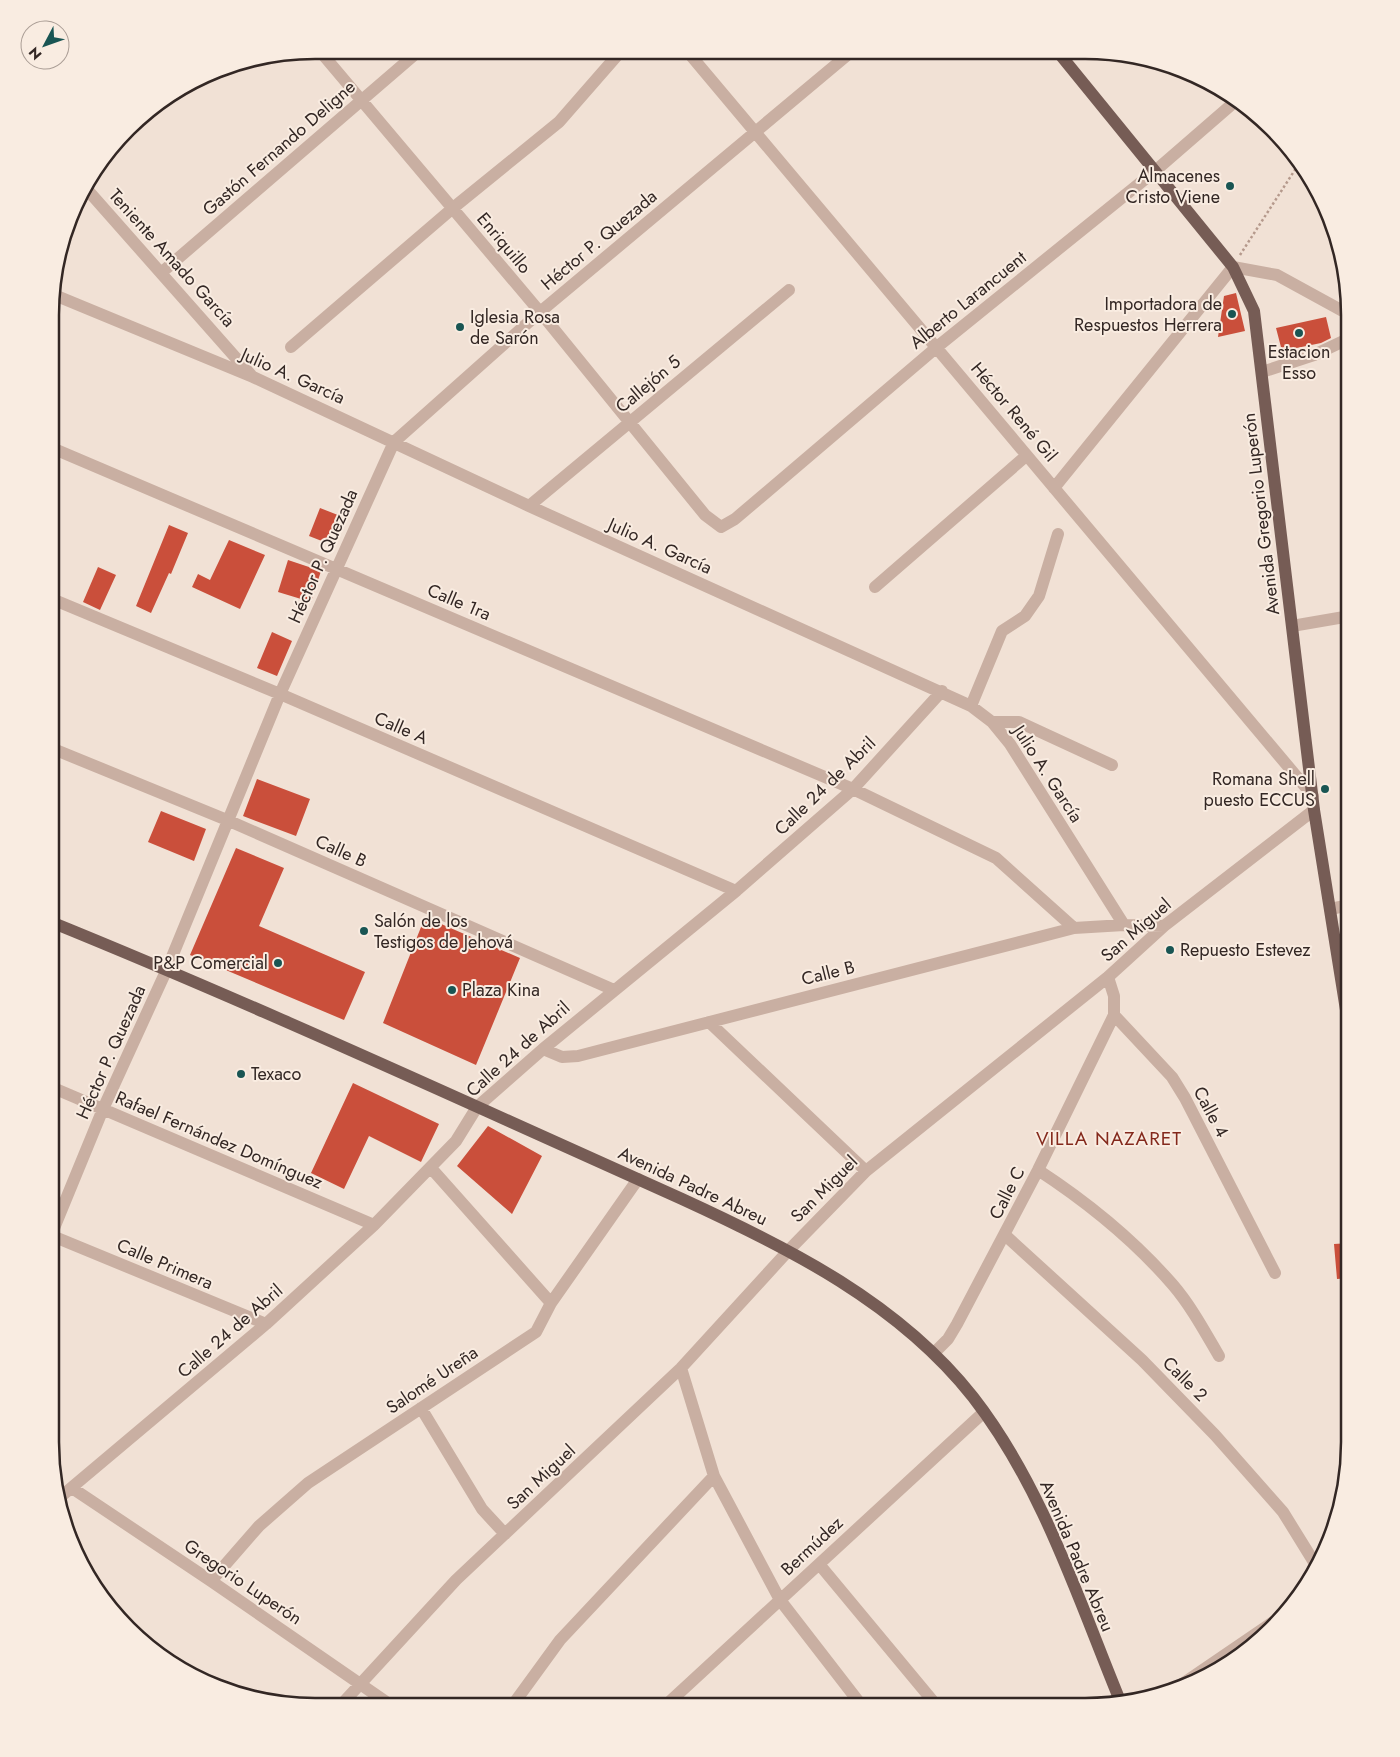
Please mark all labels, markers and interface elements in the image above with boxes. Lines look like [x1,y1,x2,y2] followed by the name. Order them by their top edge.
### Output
[20,20,70,70] north arrow
[24,43,46,64] text: N
[197,74,361,222] street label: Gastón Fernando Deligne
[1125,163,1220,210] place label: Almacenes Cristo Viene
[1224,180,1236,192] marker: Almacenes Cristo Viene
[103,183,241,333] street label: Teniente Amado García
[535,184,663,296] street label: Héctor P. Quezada
[471,207,537,279] street label: Enriquillo
[904,244,1032,355] street label: Alberto Larancuent
[1074,291,1222,338] place label: Importadora de Respuestos Herrera
[470,304,560,351] place label: Iglesia Rosa de Sarón
[1226,308,1238,320] marker: Importadora de Respuestos Herrera
[454,321,466,333] marker: Iglesia Rosa de Sarón
[1293,327,1305,339] marker: Estacion Esso
[1268,339,1330,386] place label: Estacion Esso
[235,341,349,411] street label: Julio A. García
[610,349,686,419] street label: Callejón 5
[965,357,1063,467] street label: Héctor René Gil
[1236,411,1286,617] street label: Avenida Gregorio Luperón
[282,485,364,627] street label: Héctor P. Quezada
[602,511,716,581] street label: Julio A. García
[423,577,495,627] street label: Calle 1ra
[370,705,432,751] street label: Calle A
[1006,718,1089,828] street label: Julio A. García
[768,731,882,841] street label: Calle 24 de Abril
[1204,766,1315,813] place label: Romana Shell puesto ECCUS
[1319,783,1331,795] marker: Romana Shell puesto ECCUS
[311,828,371,874] street label: Calle B
[1095,892,1177,968] street label: San Miguel
[374,908,513,955] place label: Salón de los Testigos de Jehová
[358,925,370,937] marker: Salón de los Testigos de Jehová
[1180,937,1311,963] place label: Repuesto Estevez
[1164,944,1176,956] marker: Repuesto Estevez
[153,950,268,976] place label: P&P Comercial
[799,954,857,992] street label: Calle B
[272,957,284,969] marker: P&P Comercial
[462,977,540,1003] place label: Plaza Kina
[70,981,152,1123] street label: Héctor P. Quezada
[446,984,458,996] marker: Plaza Kina
[460,995,576,1103] street label: Calle 24 de Abril
[251,1061,301,1087] place label: Texaco
[235,1068,247,1080] marker: Texaco
[1187,1082,1235,1142] street label: Calle 4
[111,1084,327,1196] street label: Rafael Fernández Domínguez
[1036,1125,1182,1152] district label: VILLA NAZARET
[614,1140,772,1232] street label: Avenida Padre Abreu
[784,1149,864,1229] street label: San Miguel
[983,1162,1031,1224] street label: Calle C
[113,1232,217,1296] street label: Calle Primera
[172,1278,288,1384] street label: Calle 24 de Abril
[381,1340,483,1420] street label: Salomé Ureña
[1157,1351,1213,1407] street label: Calle 2
[501,1438,581,1516] street label: San Miguel
[1033,1476,1121,1636] street label: Avenida Padre Abreu
[775,1510,849,1582] street label: Bermúdez
[179,1533,307,1631] street label: Gregorio Luperón

